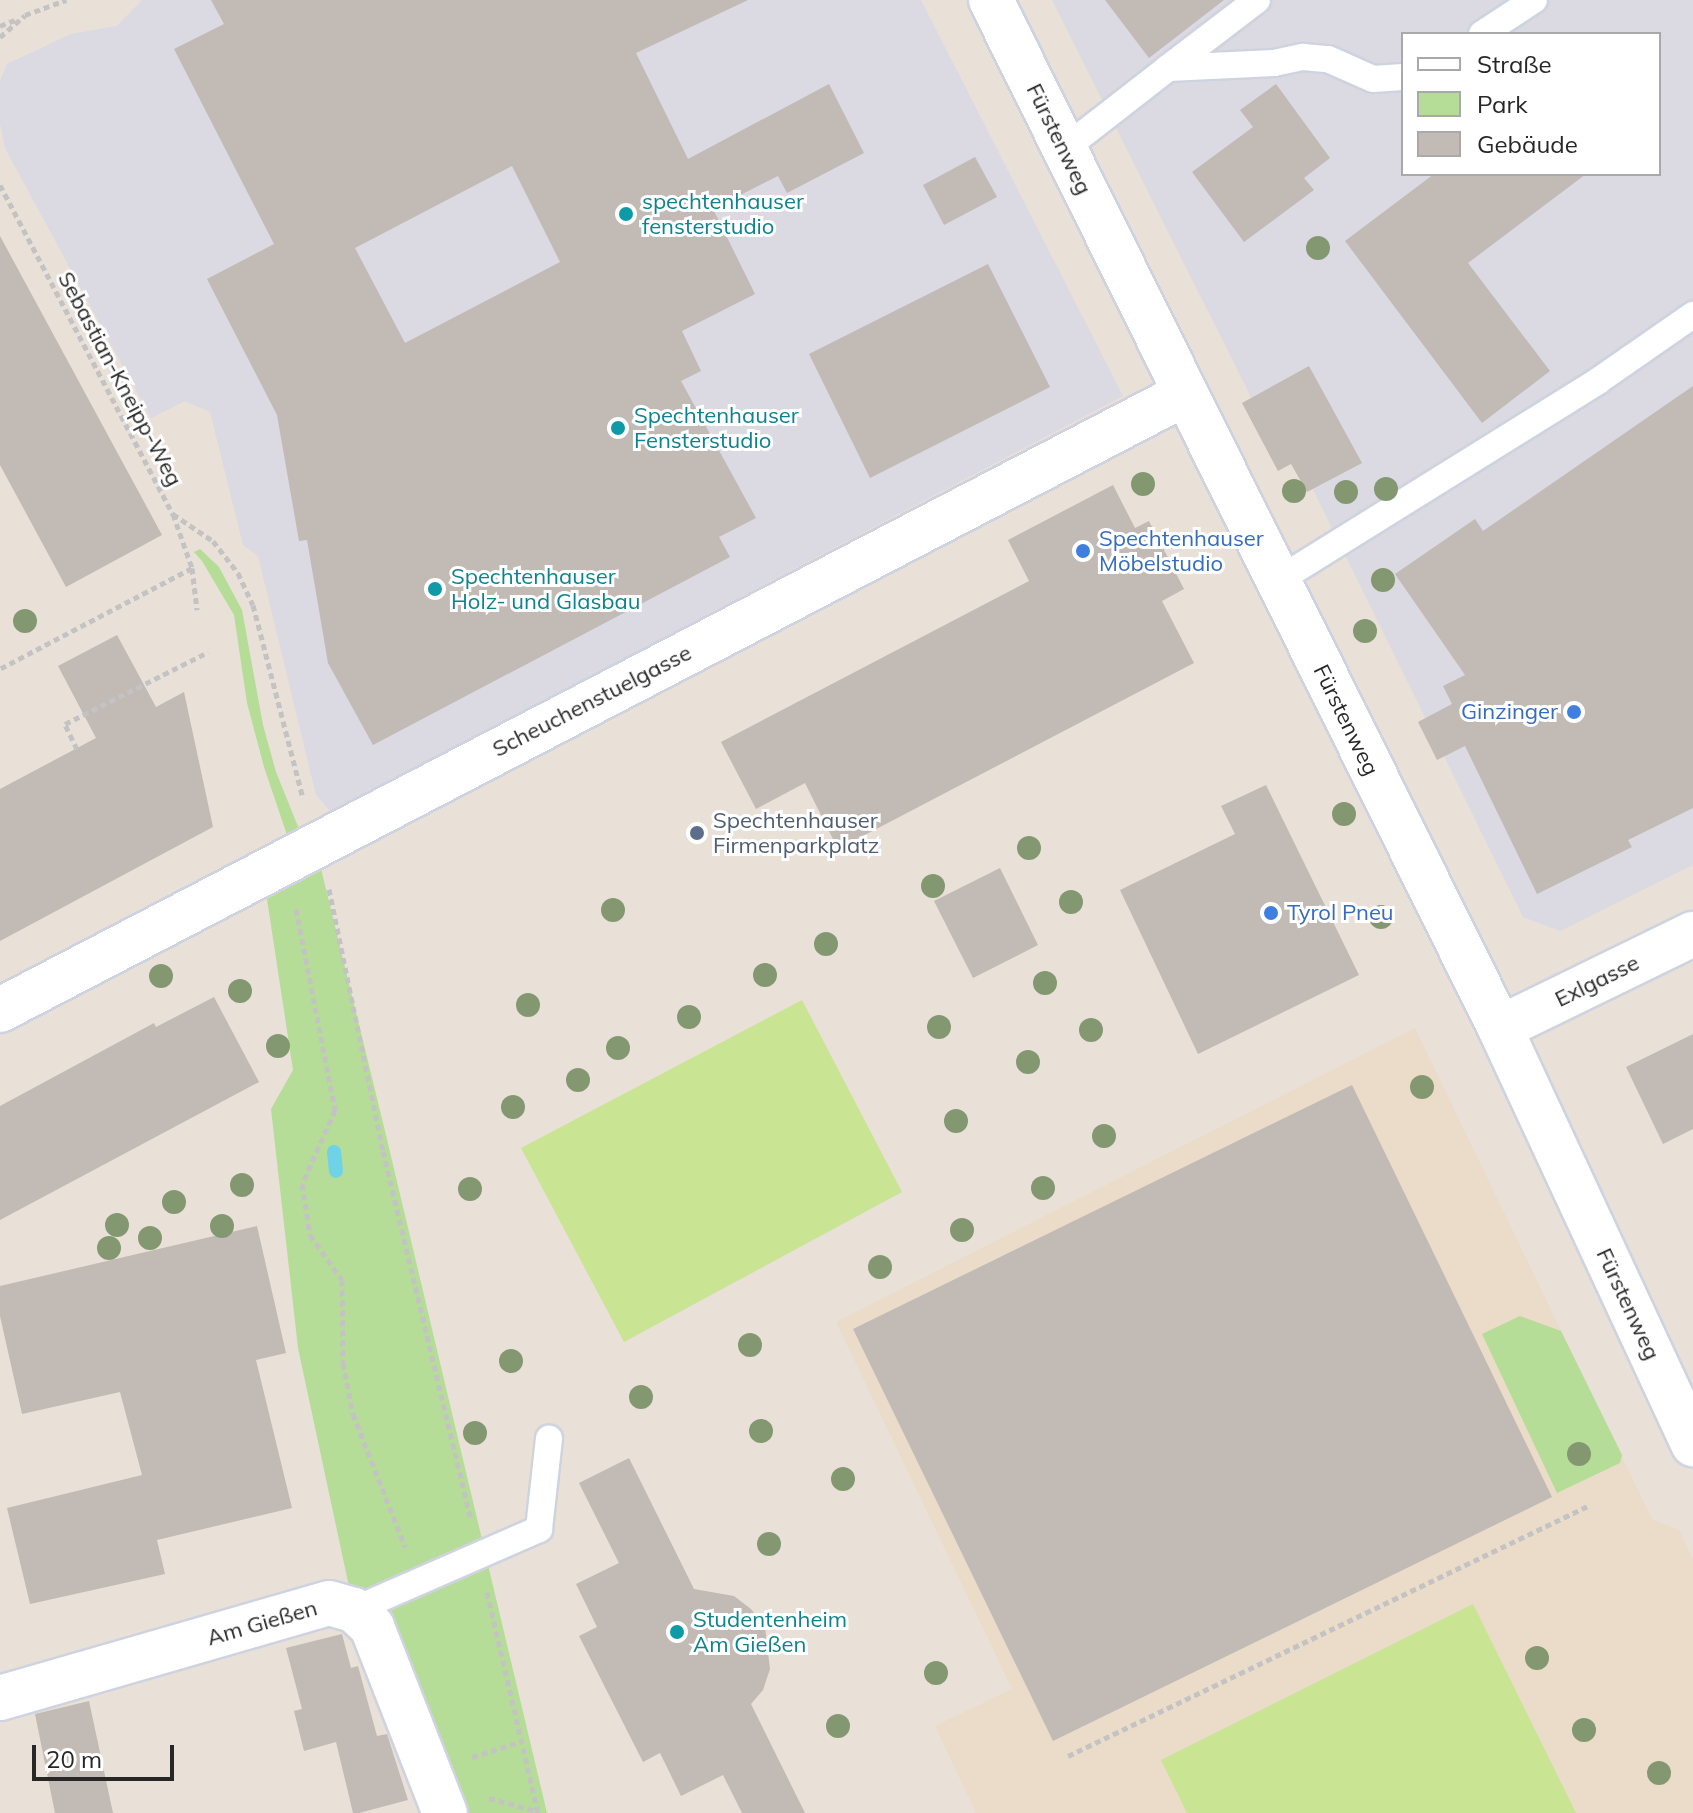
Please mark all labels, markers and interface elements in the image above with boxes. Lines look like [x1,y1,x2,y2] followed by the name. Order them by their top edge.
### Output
[1401,32,1661,176] legend
[1477,49,1552,79] text: Straße
[1021,79,1097,199] street label: Fürstenweg
[1477,89,1528,119] text: Park
[1477,129,1578,159] text: Gebäude
[642,188,804,240] place label: spechtenhauser fensterstudio
[617,205,635,223] marker: spechtenhauser fensterstudio
[52,267,188,491] street label: Sebastian-Kneipp-Weg
[634,402,799,454] place label: Spechtenhauser Fensterstudio
[609,419,627,437] marker: Spechtenhauser Fensterstudio
[1099,525,1264,576] place label: Spechtenhauser Möbelstudio
[1074,542,1092,560] marker: Spechtenhauser Möbelstudio
[451,563,640,614] place label: Spechtenhauser Holz- und Glasbau
[426,580,444,598] marker: Spechtenhauser Holz- und Glasbau
[488,639,696,763] street label: Scheuchenstuelgasse
[1308,660,1384,780] street label: Fürstenweg
[1461,699,1558,725] place label: Ginzinger
[1565,703,1583,721] marker: Ginzinger
[713,807,879,858] place label: Spechtenhauser Firmenparkplatz
[688,824,706,842] marker: Spechtenhauser Firmenparkplatz
[1287,900,1394,926] place label: Tyrol Pneu
[1262,904,1280,922] marker: Tyrol Pneu
[1551,949,1643,1013] street label: Exlgasse
[1591,1244,1665,1364] street label: Fürstenweg
[204,1595,320,1651] street label: Am Gießen
[693,1606,847,1658] place label: Studentenheim Am Gießen
[668,1623,686,1641] marker: Studentenheim Am Gießen
[36,1729,178,1779] scale bar
[46,1744,102,1774] text: 20 m

